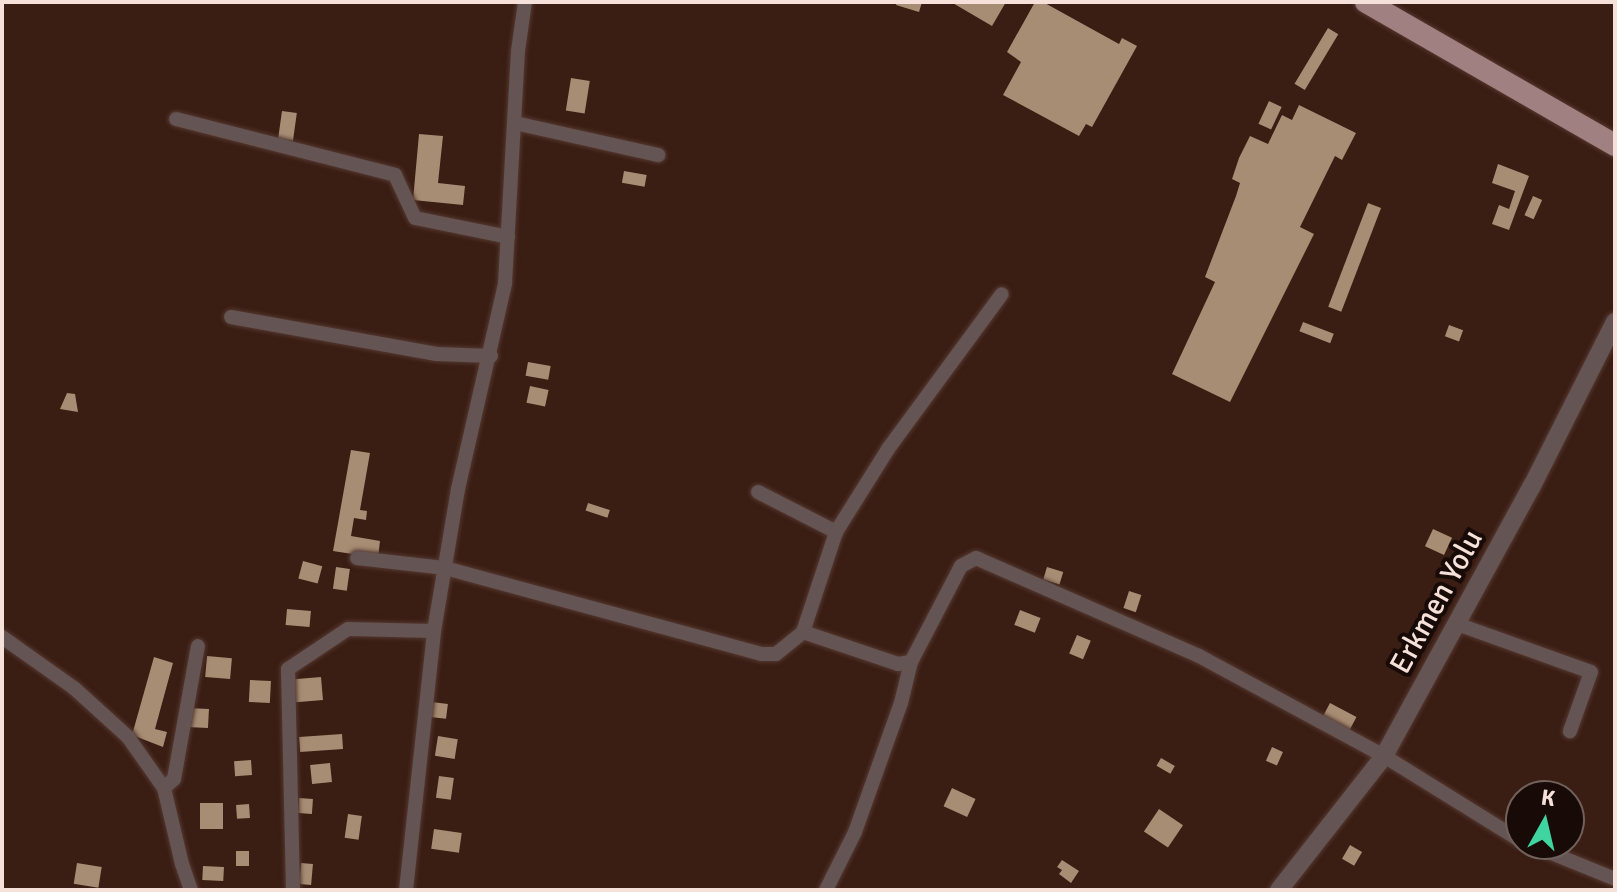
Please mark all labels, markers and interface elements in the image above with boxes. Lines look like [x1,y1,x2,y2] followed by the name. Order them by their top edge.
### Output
[1383,524,1491,680] street label: Erkmen Yolu
[1505,780,1585,860] north arrow
[1539,783,1557,812] text: K

